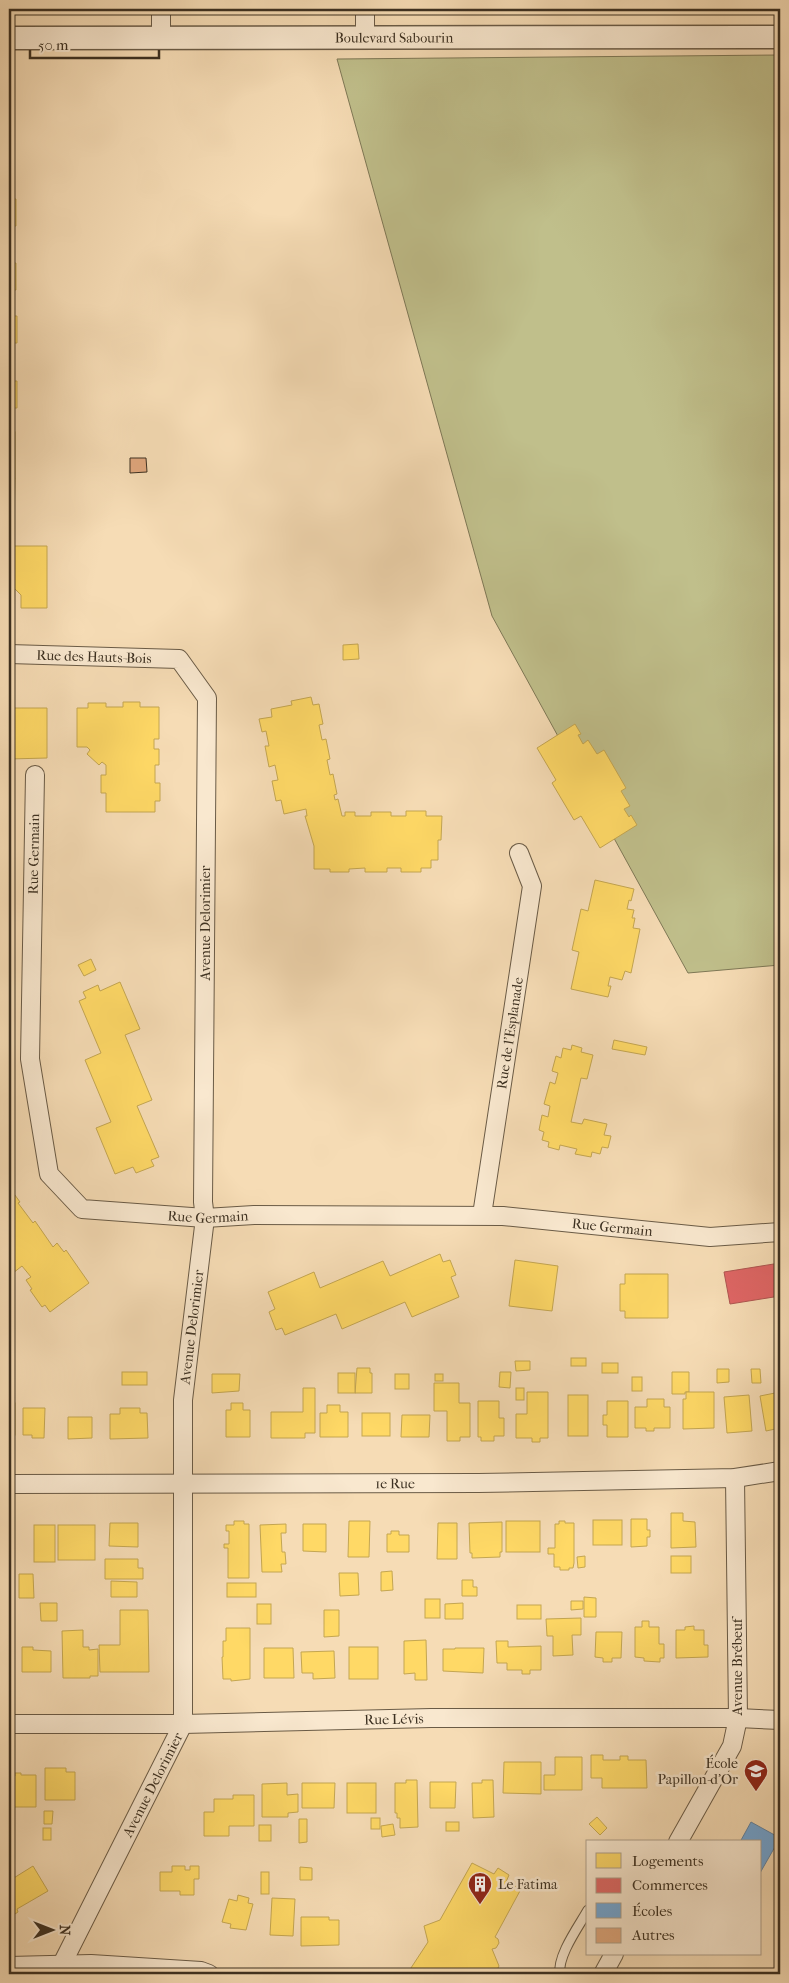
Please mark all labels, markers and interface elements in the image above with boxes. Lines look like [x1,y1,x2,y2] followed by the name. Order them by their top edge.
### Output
[30,28,159,60] scale bar
[335,29,453,46] street label: Boulevard Sabourin
[38,36,69,54] text: 50 m
[36,646,152,667] street label: Rue des Hauts-Bois
[25,813,43,895] street label: Rue Germain
[197,865,214,982] street label: Avenue Delorimier
[493,976,527,1090] street label: Rue de l'Esplanade
[167,1207,249,1226] street label: Rue Germain
[571,1215,653,1240] street label: Rue Germain
[176,1269,207,1386] street label: Avenue Delorimier
[375,1475,415,1492] street label: 1e Rue
[729,1615,746,1716] street label: Avenue Brébeuf
[364,1710,424,1728] street label: Rue Lévis
[119,1730,187,1841] street label: Avenue Delorimier
[657,1754,738,1788] place label: École Papillon-d'Or
[743,1758,769,1792] school or university icon: École Papillon-d'Or
[586,1840,762,1956] legend
[632,1852,704,1870] text: Logements
[467,1871,493,1905] building icon: Le Fatima
[498,1876,558,1893] place label: Le Fatima
[632,1876,708,1894] text: Commerces
[632,1902,673,1920] text: Écoles
[28,1906,78,1956] north arrow
[56,1925,73,1936] text: N
[631,1926,675,1944] text: Autres

